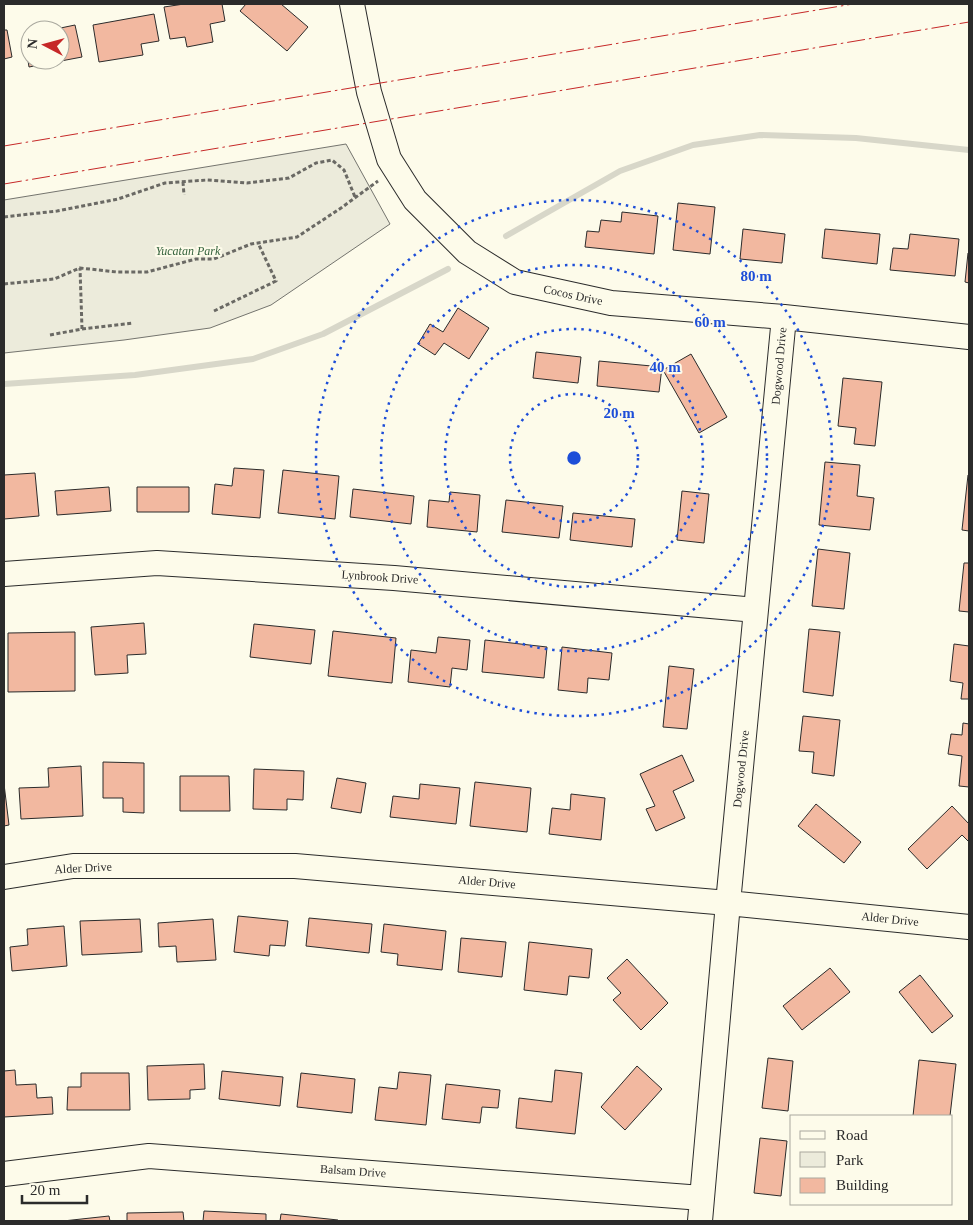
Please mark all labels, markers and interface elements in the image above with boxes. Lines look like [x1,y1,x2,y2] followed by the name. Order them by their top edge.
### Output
[20,20,70,70] north arrow
[25,38,41,50] text: N
[156,244,221,258] park label: Yucatan Park
[740,268,772,284] text: 80 m
[542,282,604,308] street label: Cocos Drive
[694,314,726,330] text: 60 m
[769,327,789,405] street label: Dogwood Drive
[649,359,681,375] text: 40 m
[603,405,635,421] text: 20 m
[565,449,583,467] centre of rings
[341,567,419,587] street label: Lynbrook Drive
[730,730,752,808] street label: Dogwood Drive
[54,860,112,876] street label: Alder Drive
[458,873,516,891] street label: Alder Drive
[861,909,919,929] street label: Alder Drive
[790,1115,953,1205] legend
[836,1127,868,1143] text: Road
[836,1152,864,1168] text: Park
[319,1162,387,1180] street label: Balsam Drive
[22,1172,88,1204] scale bar
[836,1177,889,1193] text: Building
[30,1182,61,1198] text: 20 m

